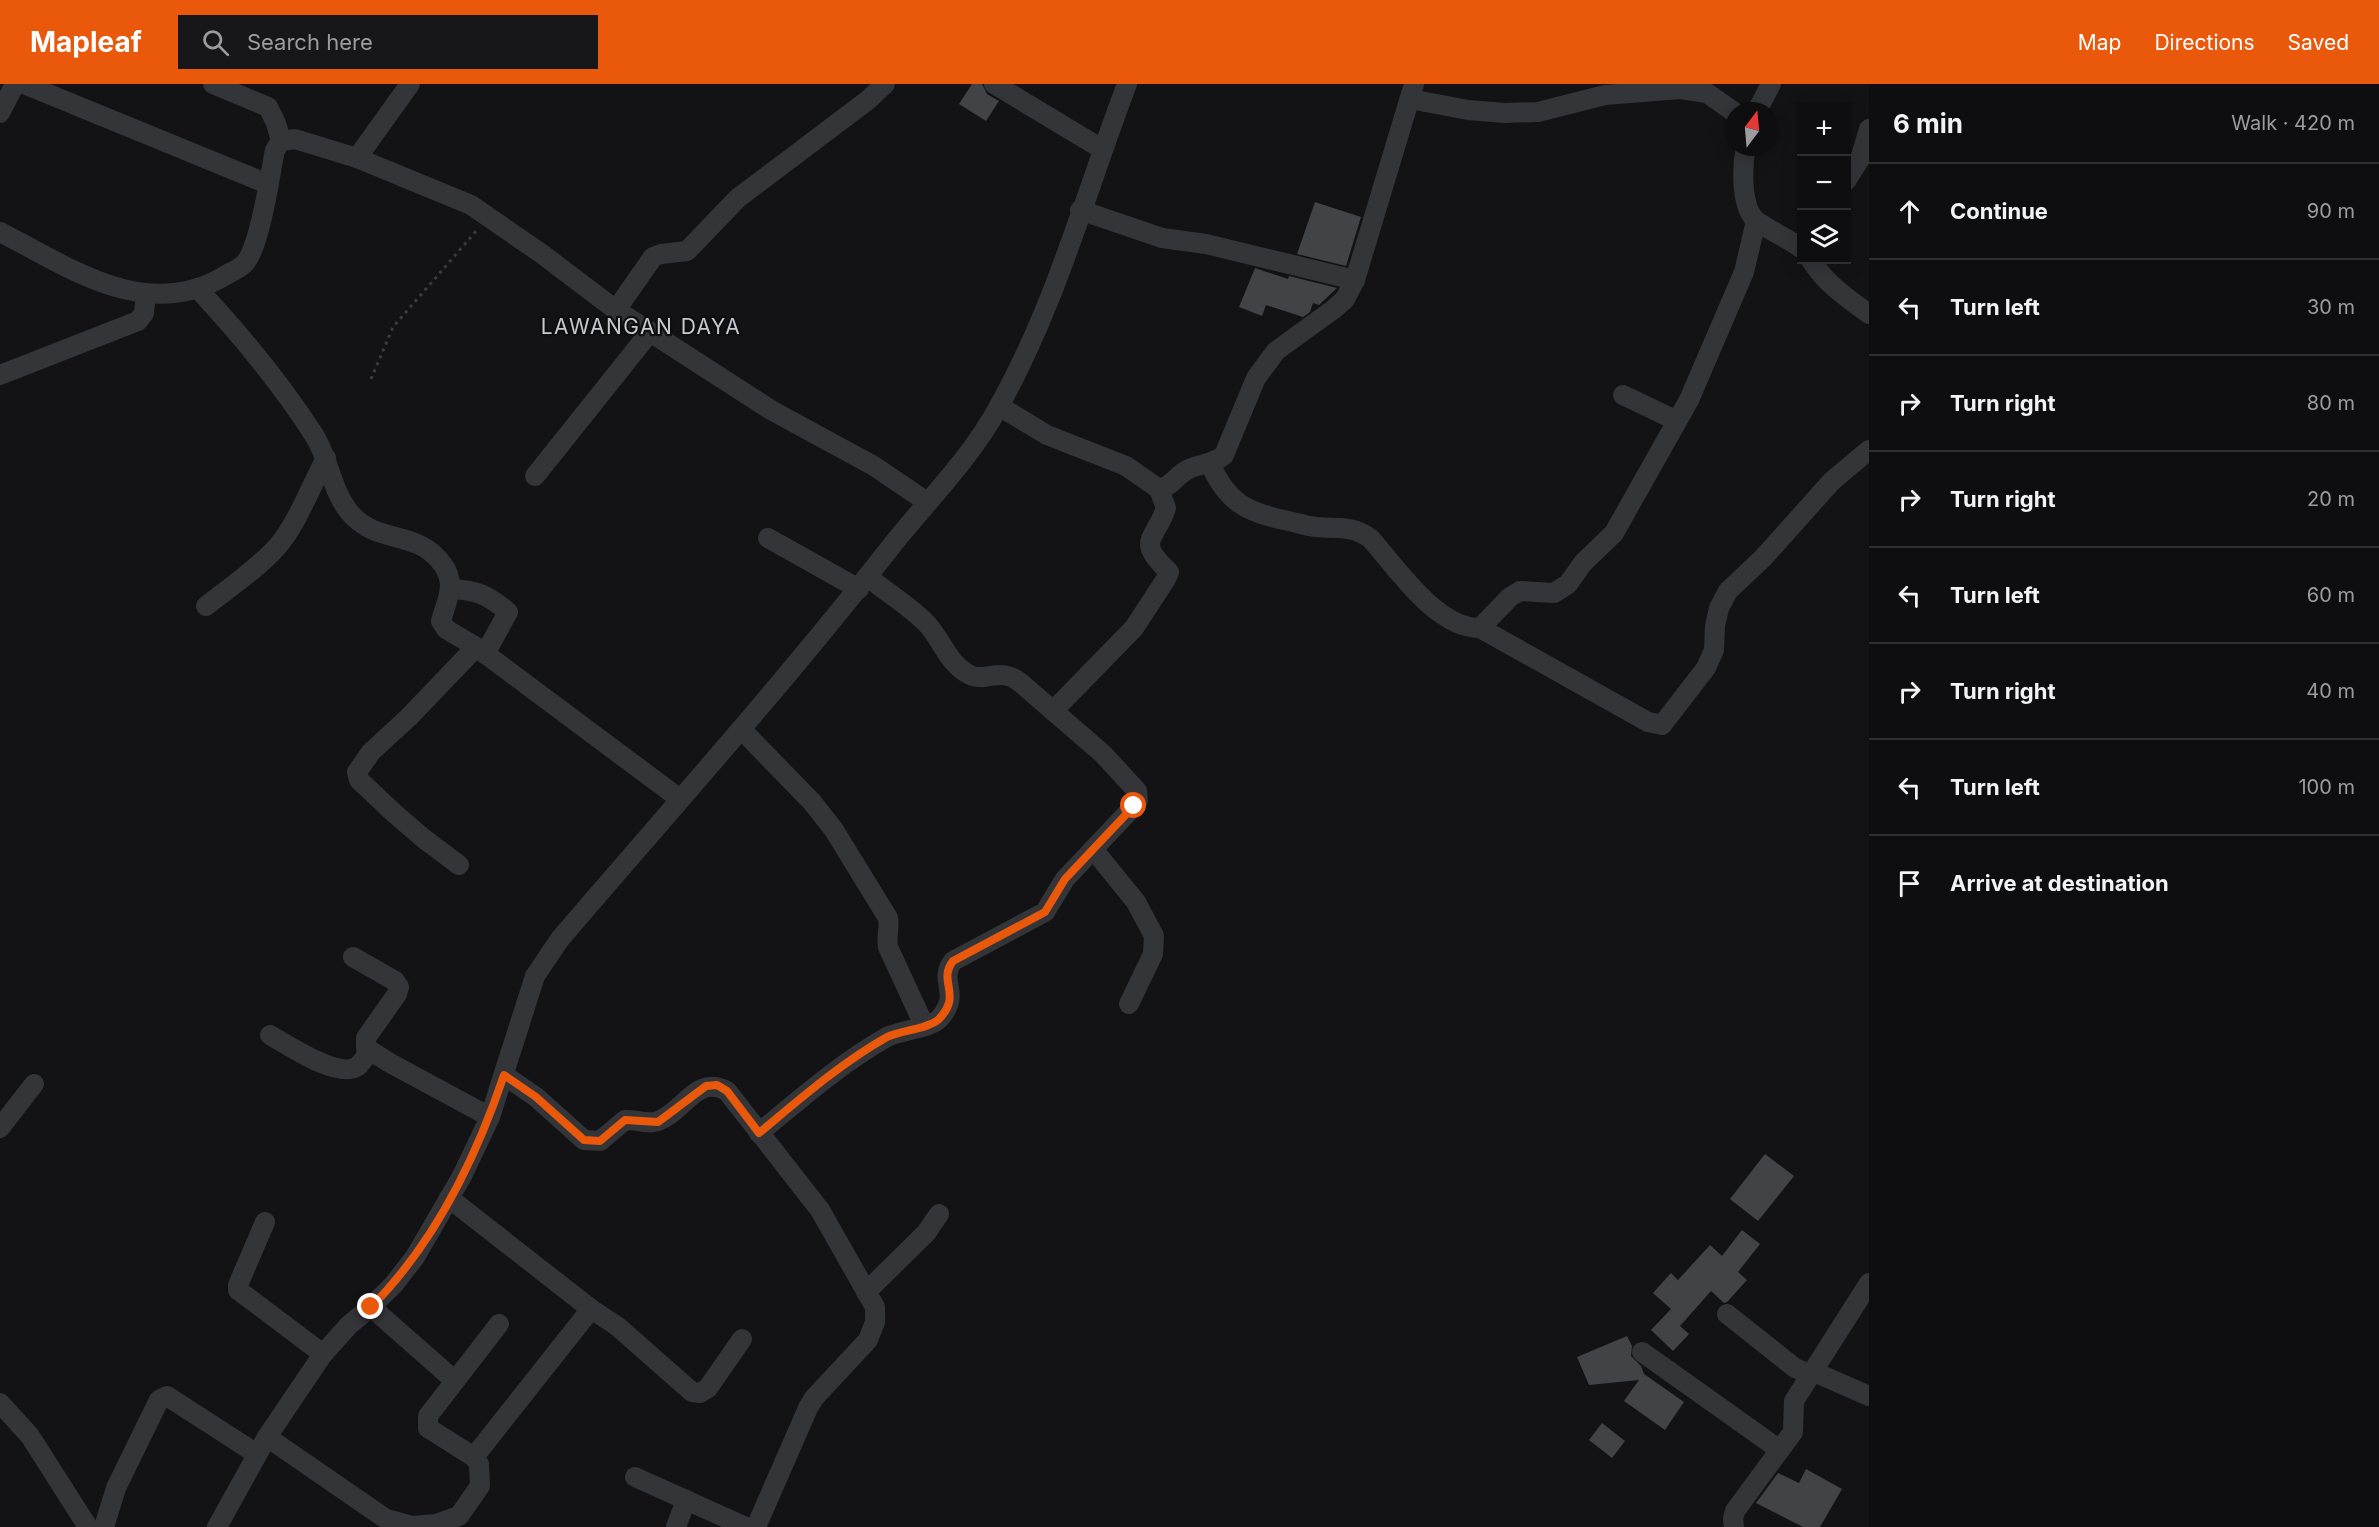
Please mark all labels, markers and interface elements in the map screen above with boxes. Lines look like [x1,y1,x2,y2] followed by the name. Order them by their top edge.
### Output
[178,15,598,69] search box
[30,25,142,59] text: Mapleaf
[199,26,232,59] icon: search
[247,29,373,55] text: Search here
[2078,30,2121,55] text: Map
[2154,30,2255,55] text: Directions
[2288,30,2349,55] text: Saved
[1725,102,1779,156] north arrow
[1797,102,1851,264] map controls
[1797,102,1851,156] button: +
[1893,108,1963,139] text: 6 min
[2231,111,2355,135] text: Walk · 420 m
[1797,156,1851,210] button: −
[1893,195,1926,228] icon: ahead
[1950,198,2048,224] text: Continue
[2307,199,2355,223] text: 90 m
[1797,210,1851,264] button: layers
[1893,291,1926,324] icon: left
[1950,294,2040,320] text: Turn left
[2307,295,2355,319] text: 30 m
[541,314,741,339] district label: LAWANGAN DAYA
[1893,387,1926,420] icon: right
[1950,390,2056,416] text: Turn right
[2307,391,2355,415] text: 80 m
[1893,483,1926,516] icon: right
[1950,486,2056,512] text: Turn right
[2307,487,2355,511] text: 20 m
[1893,579,1926,612] icon: left
[1950,582,2040,608] text: Turn left
[2307,583,2355,607] text: 60 m
[1893,675,1926,708] icon: right
[1950,678,2056,704] text: Turn right
[2306,679,2355,703] text: 40 m
[1893,771,1926,804] icon: left
[1950,774,2040,800] text: Turn left
[2298,775,2355,799] text: 100 m
[1120,792,1146,818] route start
[1893,867,1926,900] icon: arrive
[1950,870,2169,896] text: Arrive at destination
[357,1293,383,1319] route end

